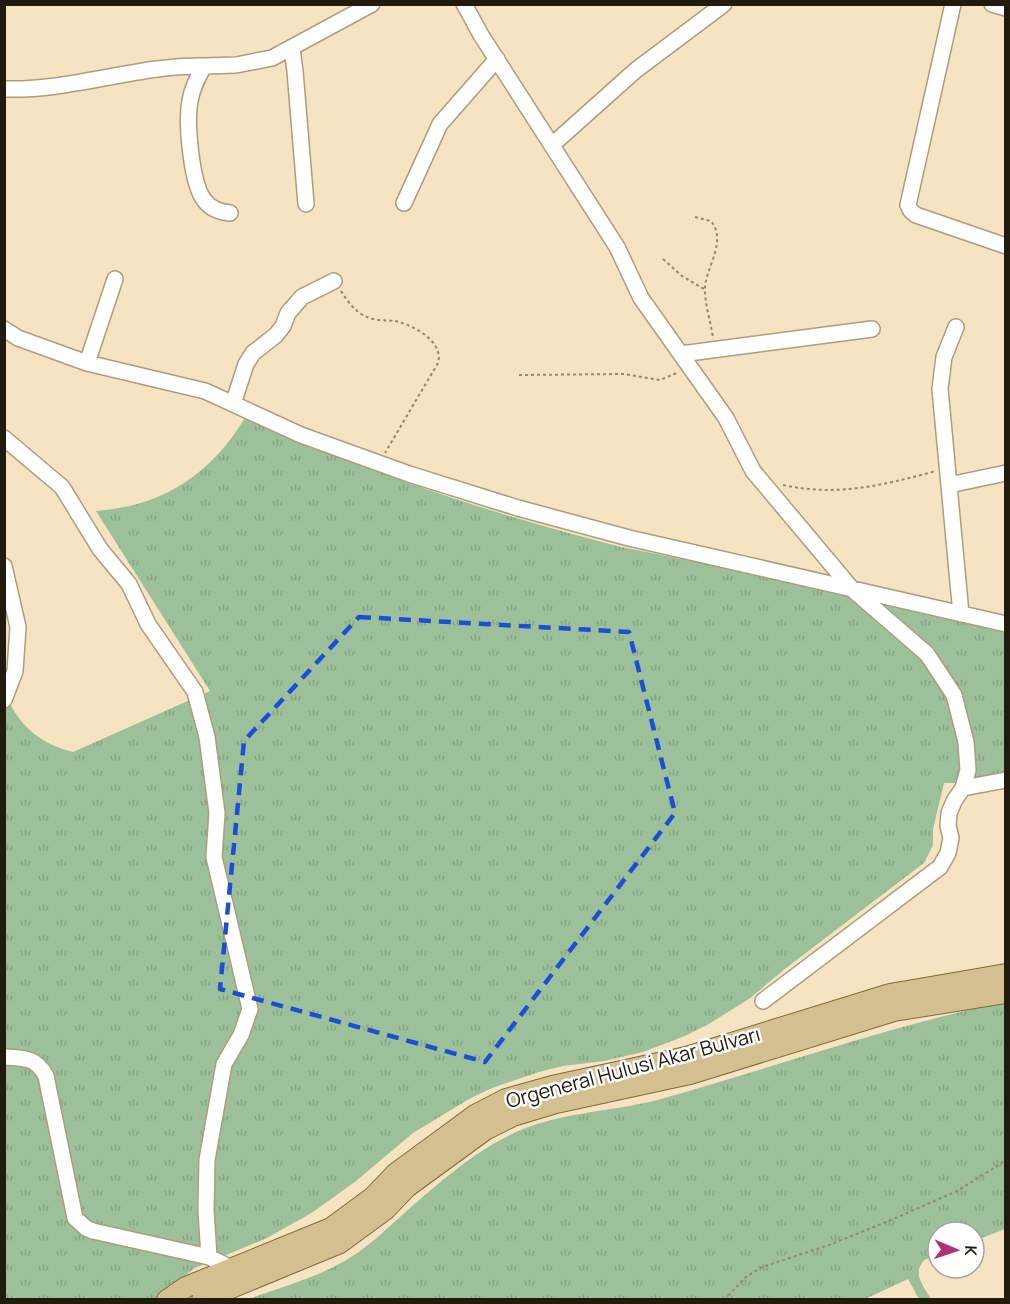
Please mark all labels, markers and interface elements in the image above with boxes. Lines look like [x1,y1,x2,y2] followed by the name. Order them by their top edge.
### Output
[503,1020,763,1114] street label: Orgeneral Hulusi Akar Bulvarı
[926,1220,986,1280] north arrow
[960,1245,982,1257] text: K

